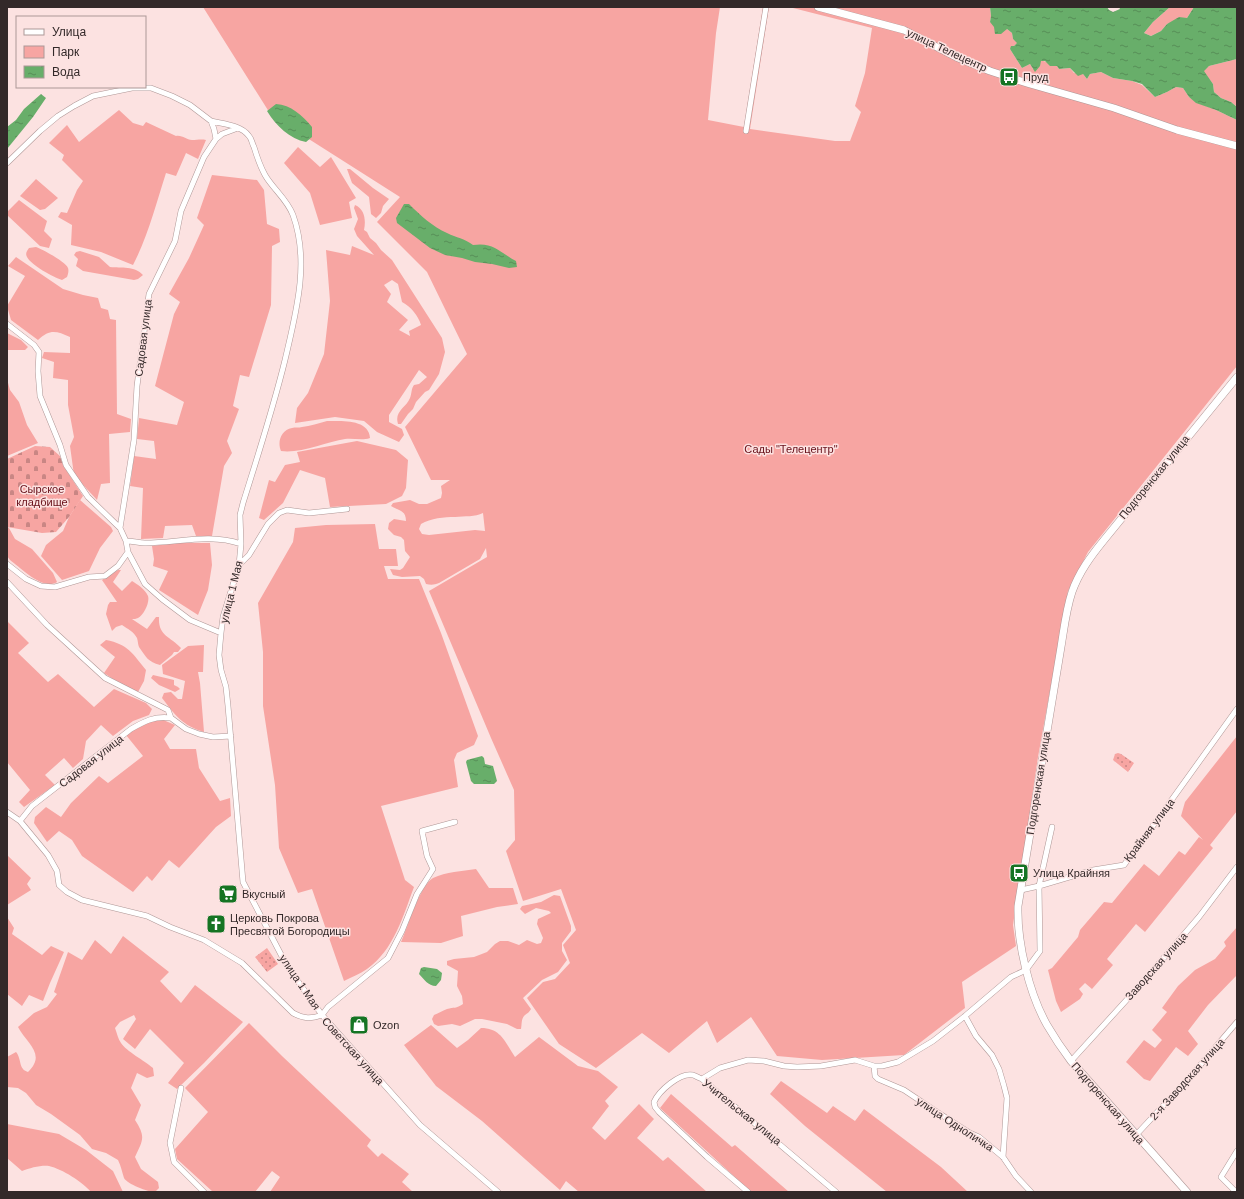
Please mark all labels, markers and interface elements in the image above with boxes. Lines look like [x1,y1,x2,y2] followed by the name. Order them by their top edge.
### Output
[16,16,146,88] legend
[52,25,86,39] text: Улица
[905,26,989,74] street label: улица Телецентр
[52,45,80,59] text: Парк
[52,65,80,79] text: Вода
[998,66,1020,88] bus stop icon: Пруд
[1023,71,1049,83] place label: Пруд
[132,298,154,377] street label: Садовая улица
[1117,432,1192,521] street label: Подгоренская улица
[744,443,838,455] park label: Сады "Телецентр"
[16,483,68,508] park label: Сырское кладбище
[217,560,245,624] street label: улица 1 Мая
[1024,730,1052,835] street label: Подгоренская улица
[57,732,126,790] street label: Садовая улица
[1121,795,1177,864] street label: Крайняя улица
[1008,862,1030,884] bus stop icon: Улица Крайняя
[1033,867,1110,879] place label: Улица Крайняя
[217,883,239,905] supermarket icon: Вкусный
[242,888,285,900] place label: Вкусный
[230,912,350,937] place label: Церковь Покрова Пресвятой Богородицы
[205,913,227,935] church icon: Церковь Покрова Пресвятой Богородицы
[1123,929,1190,1002] street label: Заводская улица
[277,952,323,1012] street label: улица 1 Мая
[348,1014,370,1036] shop icon: Ozon
[320,1015,387,1088] street label: Советская улица
[373,1019,399,1031] place label: Ozon
[1147,1035,1227,1122] street label: 2-я Заводская улица
[1069,1060,1147,1147] street label: Подгоренская улица
[700,1077,784,1148] street label: Учительская улица
[914,1095,997,1154] street label: улица Одноличка

